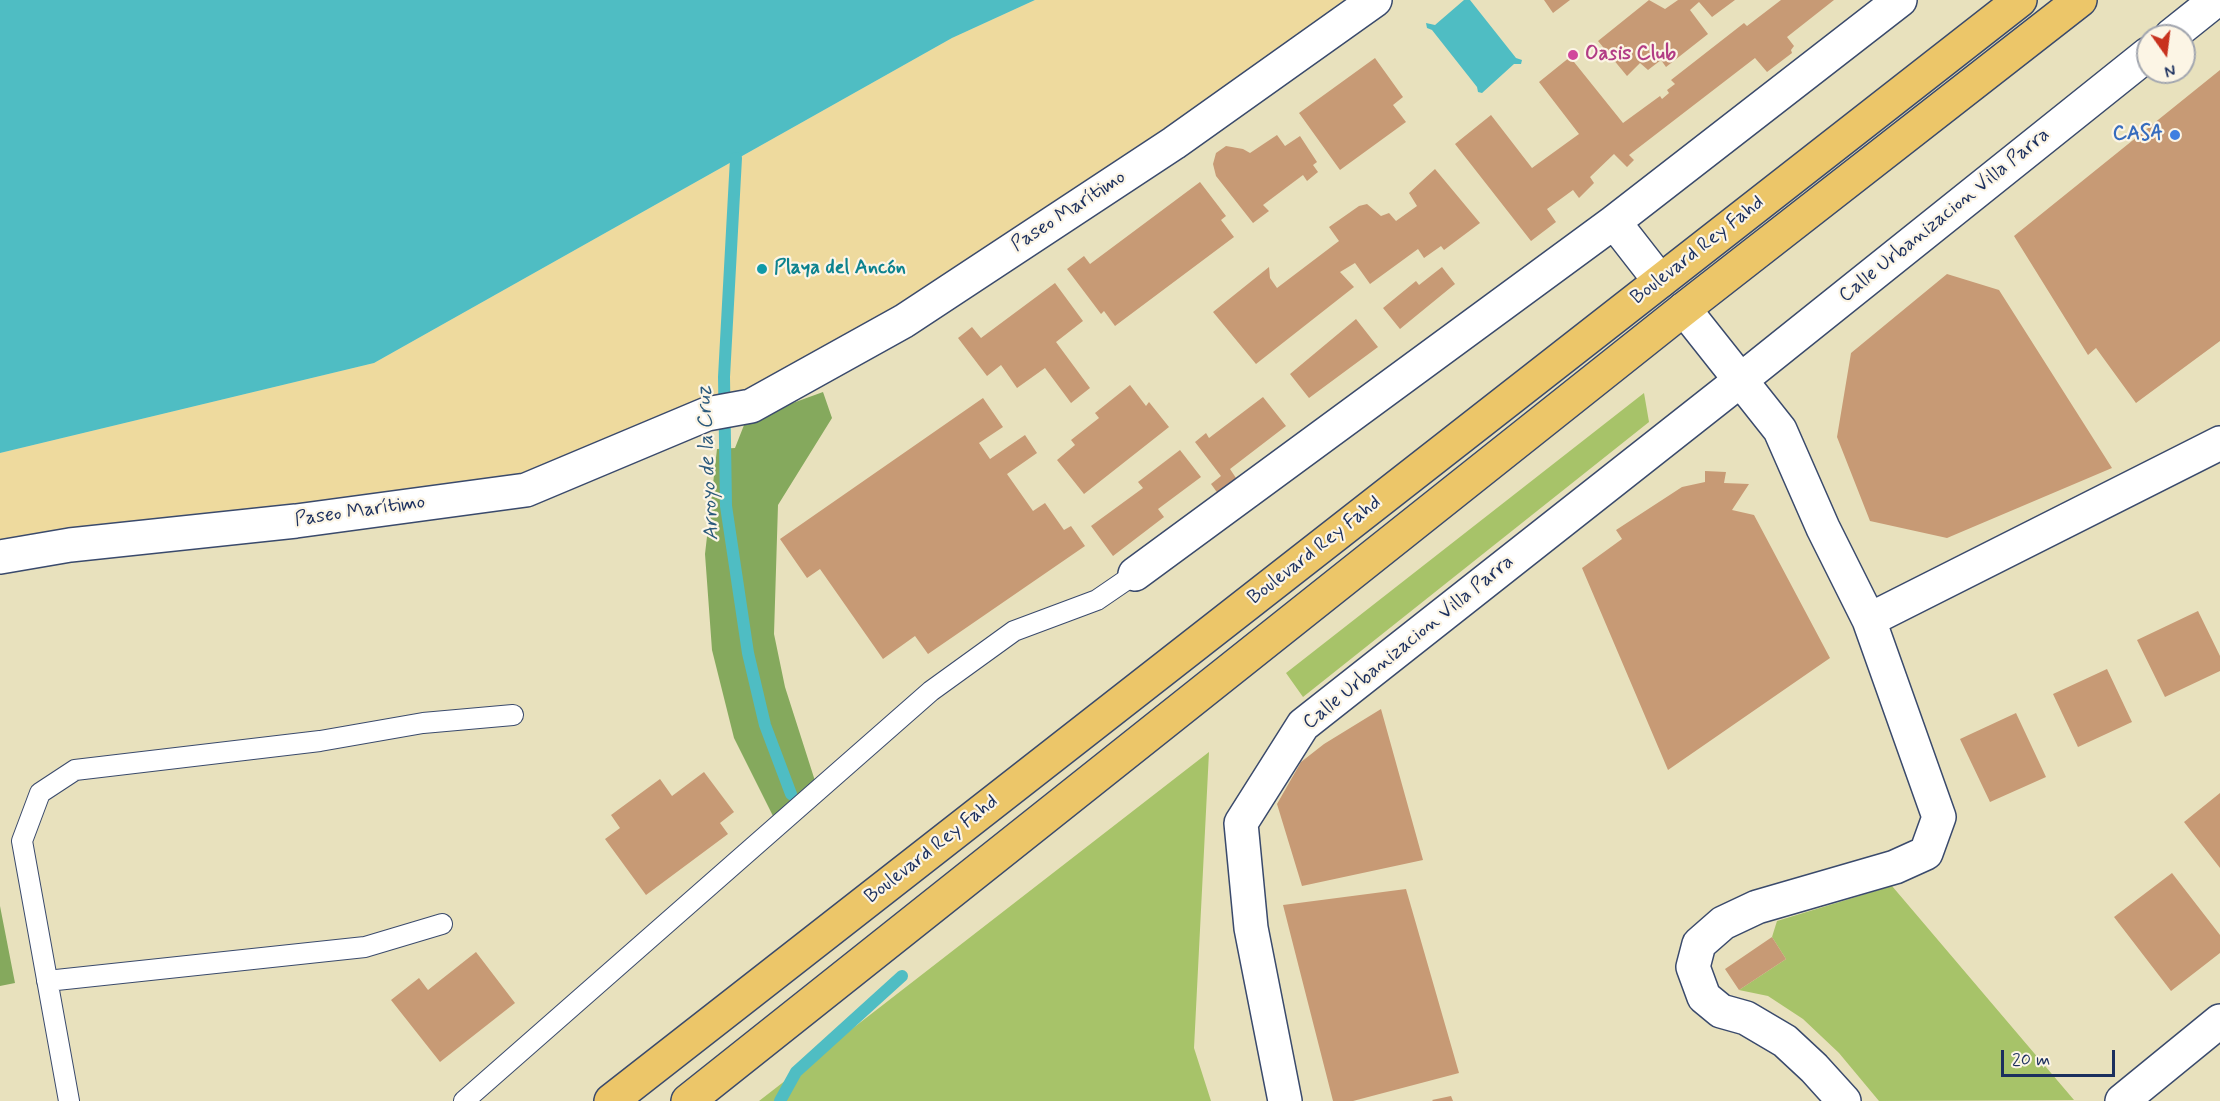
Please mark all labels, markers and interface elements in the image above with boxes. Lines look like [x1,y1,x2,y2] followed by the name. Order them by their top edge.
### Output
[2136,24,2196,84] north arrow
[1585,43,1676,67] place label: Oasis Club
[1566,48,1580,62] marker: Oasis Club
[2162,59,2178,81] text: N
[2113,123,2163,147] place label: CASA
[1835,124,2055,308] street label: Calle Urbanizacion Villa Parra
[2168,128,2182,142] marker: CASA
[1007,166,1131,258] street label: Paseo Marítimo
[1626,191,1770,311] street label: Boulevard Rey Fahd
[774,257,906,281] place label: Playa del Ancón
[755,262,769,276] marker: Playa del Ancón
[692,385,726,541] water label: Arroyo de la Cruz
[293,491,427,533] street label: Paseo Marítimo
[1243,491,1387,611] street label: Boulevard Rey Fahd
[1299,551,1519,735] street label: Calle Urbanizacion Villa Parra
[860,790,1004,910] street label: Boulevard Rey Fahd
[2004,1038,2118,1076] scale bar
[2012,1048,2050,1072] text: 20 m

